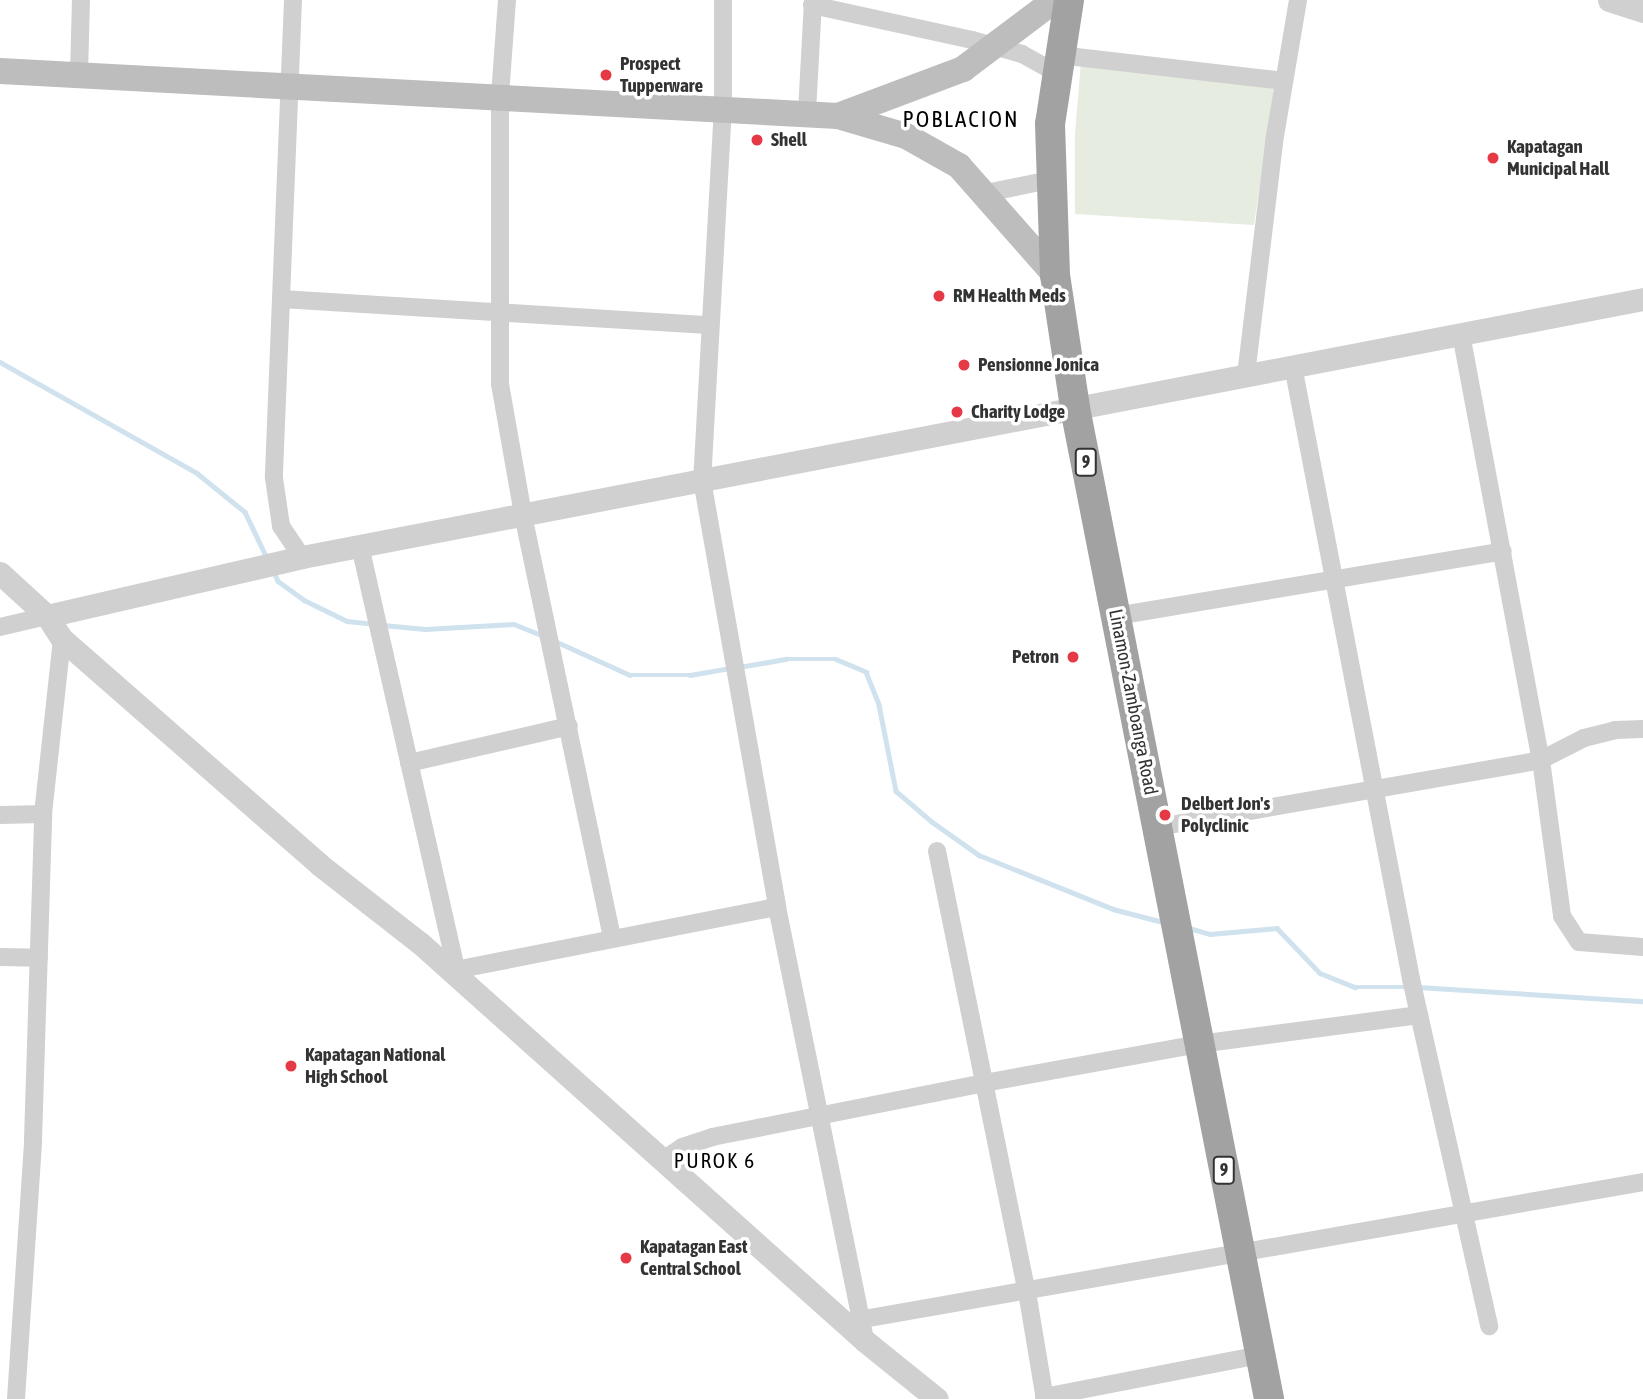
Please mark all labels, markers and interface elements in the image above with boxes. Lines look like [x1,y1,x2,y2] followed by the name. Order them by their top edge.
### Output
[620,53,703,97] place label: Prospect Tupperware
[598,67,614,83] marker: Prospect Tupperware
[904,105,1018,133] district label: POBLACION
[771,129,807,151] place label: Shell
[749,132,765,148] marker: Shell
[1507,136,1609,180] place label: Kapatagan Municipal Hall
[1485,150,1501,166] marker: Kapatagan Municipal Hall
[953,285,1066,307] place label: RM Health Meds
[931,288,947,304] marker: RM Health Meds
[978,354,1099,376] place label: Pensionne Jonica
[956,357,972,373] marker: Pensionne Jonica
[971,401,1065,423] place label: Charity Lodge
[949,404,965,420] marker: Charity Lodge
[1074,448,1098,476] road number: 9
[1104,607,1162,797] street label: Linamon-Zamboanga Road
[1012,646,1059,668] place label: Petron
[1065,649,1081,665] marker: Petron
[1181,793,1270,837] place label: Delbert Jon's Polyclinic
[1155,805,1175,825] marker: Delbert Jon's Polyclinic
[305,1044,445,1088] place label: Kapatagan National High School
[283,1058,299,1074] marker: Kapatagan National High School
[675,1147,755,1173] district label: PUROK 6
[1212,1156,1236,1184] road number: 9
[640,1236,747,1280] place label: Kapatagan East Central School
[618,1250,634,1266] marker: Kapatagan East Central School

